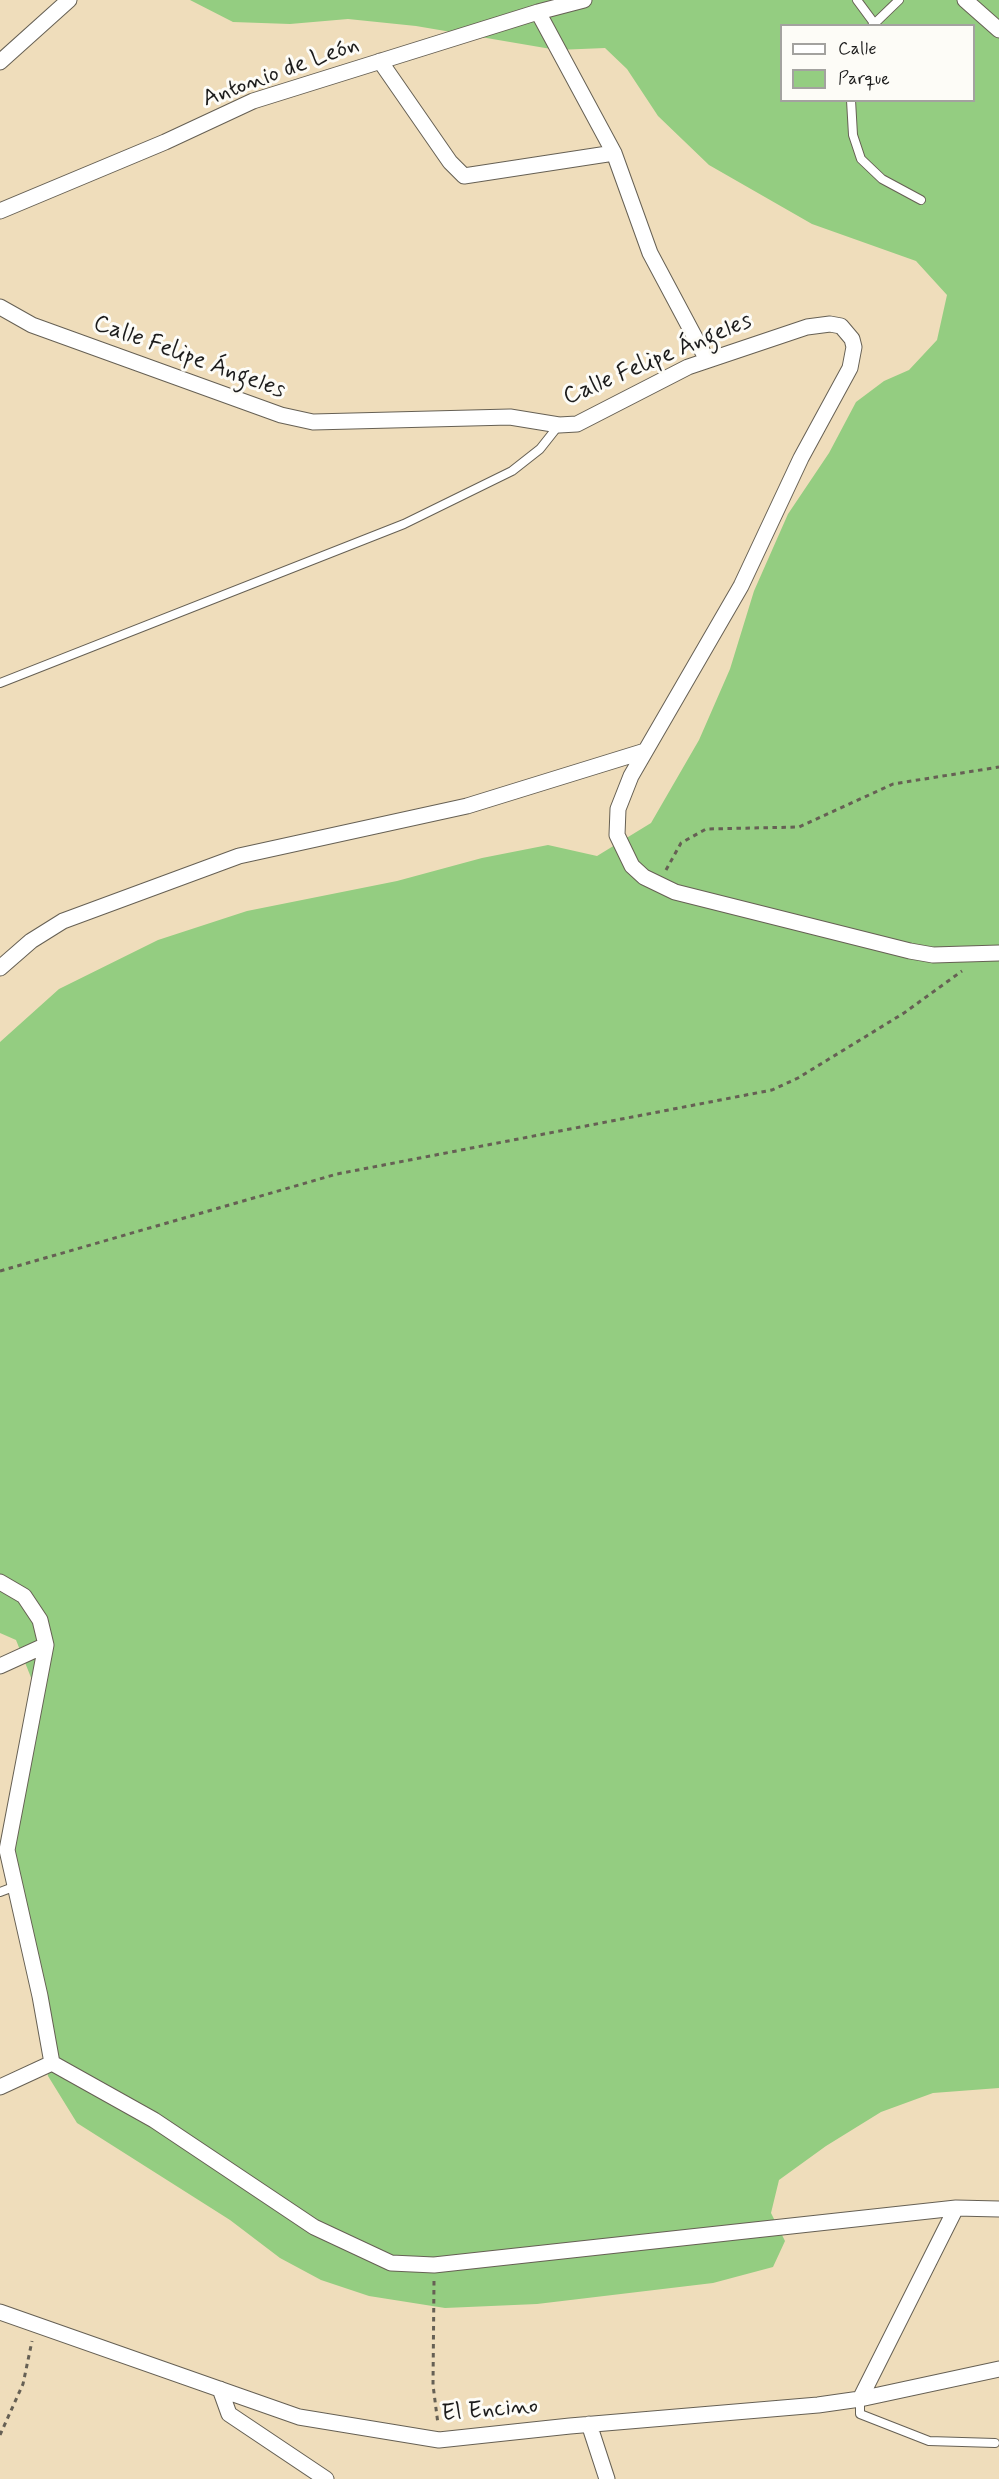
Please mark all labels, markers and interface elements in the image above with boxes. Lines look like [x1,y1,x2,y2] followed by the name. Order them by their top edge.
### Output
[780,24,975,102] legend
[199,31,363,115] street label: Antonio de León
[838,37,877,61] text: Calle
[838,67,890,91] text: Parque
[559,307,757,413] street label: Calle Felipe Ángeles
[89,310,289,406] street label: Calle Felipe Ángeles
[441,2392,539,2430] street label: El Encino

